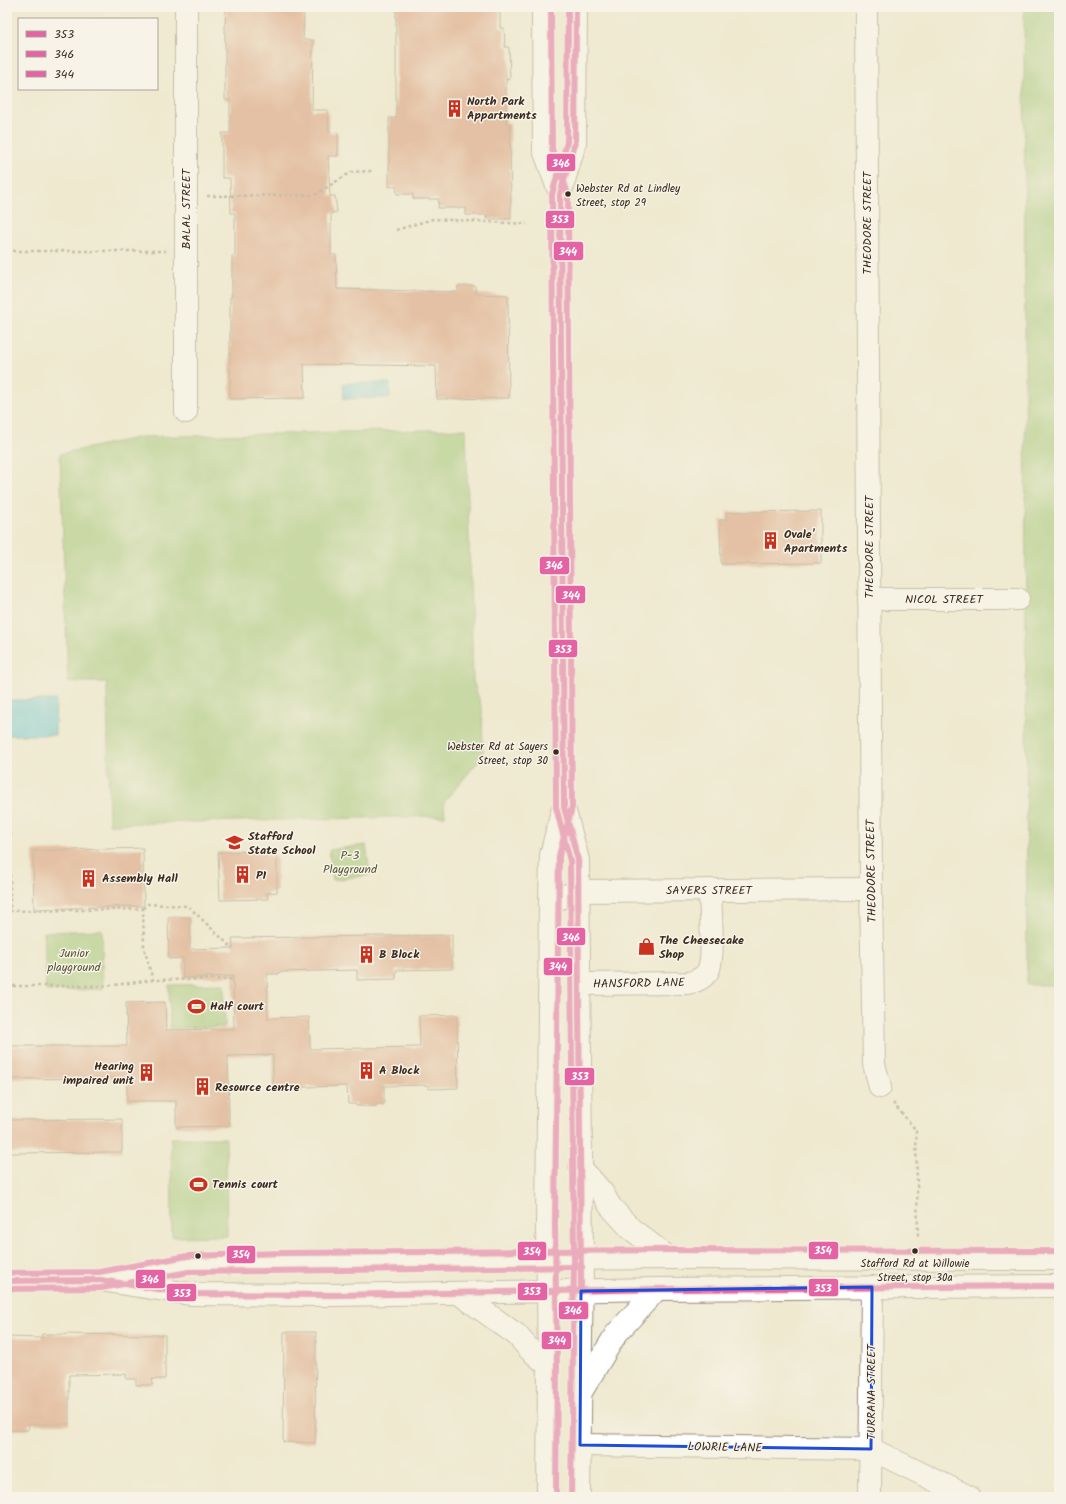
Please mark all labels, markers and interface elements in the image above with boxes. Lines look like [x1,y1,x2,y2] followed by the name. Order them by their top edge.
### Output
[18,18,158,90] legend
[54,25,74,44] text: 353
[54,45,74,64] text: 346
[54,65,74,84] text: 344
[467,92,537,125] place label: North Park Appartments
[444,98,464,118] building icon: North Park Appartments
[546,153,576,172] line badge: 346
[551,155,570,173] text: 346
[177,167,196,249] street label: BALAL STREET
[858,170,877,275] street label: THEODORE STREET
[576,180,681,212] place label: Webster Rd at Lindley Street, stop 29
[563,189,573,199] marker: Webster Rd at Lindley Street, stop 29
[545,210,575,229] line badge: 353
[550,211,569,229] text: 353
[553,241,584,261] line badge: 344
[558,243,577,261] text: 344
[860,494,879,599] street label: THEODORE STREET
[784,525,848,558] place label: Ovale' Apartments
[761,531,781,551] building icon: Ovale' Apartments
[539,556,570,575] line badge: 346
[544,557,563,575] text: 346
[555,585,586,604] line badge: 344
[561,587,580,605] text: 344
[905,590,985,609] street label: NICOL STREET
[548,639,578,658] line badge: 353
[553,641,572,659] text: 353
[447,738,548,770] place label: Webster Rd at Sayers Street, stop 30
[551,747,561,757] marker: Webster Rd at Sayers Street, stop 30
[861,818,882,923] street label: THEODORE STREET
[248,827,316,860] place label: Stafford State School
[225,833,245,853] school or university icon: Stafford State School
[323,846,378,879] park label: P-3 Playground
[233,865,253,885] building icon: P1
[256,866,267,885] place label: P1
[79,868,99,888] building icon: Assembly Hall
[102,869,178,888] place label: Assembly Hall
[666,881,754,900] street label: SAYERS STREET
[556,927,586,946] line badge: 346
[561,929,580,947] text: 346
[659,931,744,964] place label: The Cheesecake Shop
[636,937,656,957] shop icon: The Cheesecake Shop
[46,944,102,977] park label: Junior playground
[356,944,376,964] building icon: B Block
[379,945,420,964] place label: B Block
[543,957,573,976] line badge: 344
[548,958,567,976] text: 344
[593,973,686,994] street label: HANSFORD LANE
[187,996,207,1016] sports icon: Half court
[210,997,264,1016] place label: Half court
[63,1057,135,1090] place label: Hearing impaired unit
[356,1060,376,1080] building icon: A Block
[379,1061,420,1080] place label: A Block
[137,1063,157,1083] building icon: Hearing impaired unit
[564,1067,595,1086] line badge: 353
[570,1068,589,1086] text: 353
[192,1077,212,1097] building icon: Resource centre
[215,1078,300,1097] place label: Resource centre
[189,1174,209,1194] sports icon: Tennis court
[212,1175,279,1194] place label: Tennis court
[517,1241,547,1261] line badge: 354
[808,1241,839,1260] line badge: 354
[813,1242,832,1260] text: 354
[522,1243,541,1261] text: 354
[226,1245,256,1264] line badge: 354
[231,1246,250,1264] text: 354
[910,1246,920,1256] marker: Stafford Rd at Willowie Street, stop 30a
[193,1251,203,1261] unlabelled marker
[861,1255,969,1287] place label: Stafford Rd at Willowie Street, stop 30a
[135,1269,166,1289] line badge: 346
[140,1271,159,1289] text: 346
[808,1278,839,1297] line badge: 353
[813,1280,832,1298] text: 353
[517,1282,548,1301] line badge: 353
[166,1283,197,1302] line badge: 353
[522,1283,541,1301] text: 353
[172,1285,191,1303] text: 353
[558,1301,589,1320] line badge: 346
[563,1302,582,1320] text: 346
[541,1331,572,1350] line badge: 344
[547,1332,566,1350] text: 344
[862,1343,881,1440] street label: TURRANA STREET
[687,1437,764,1458] street label: LOWRIE LANE

